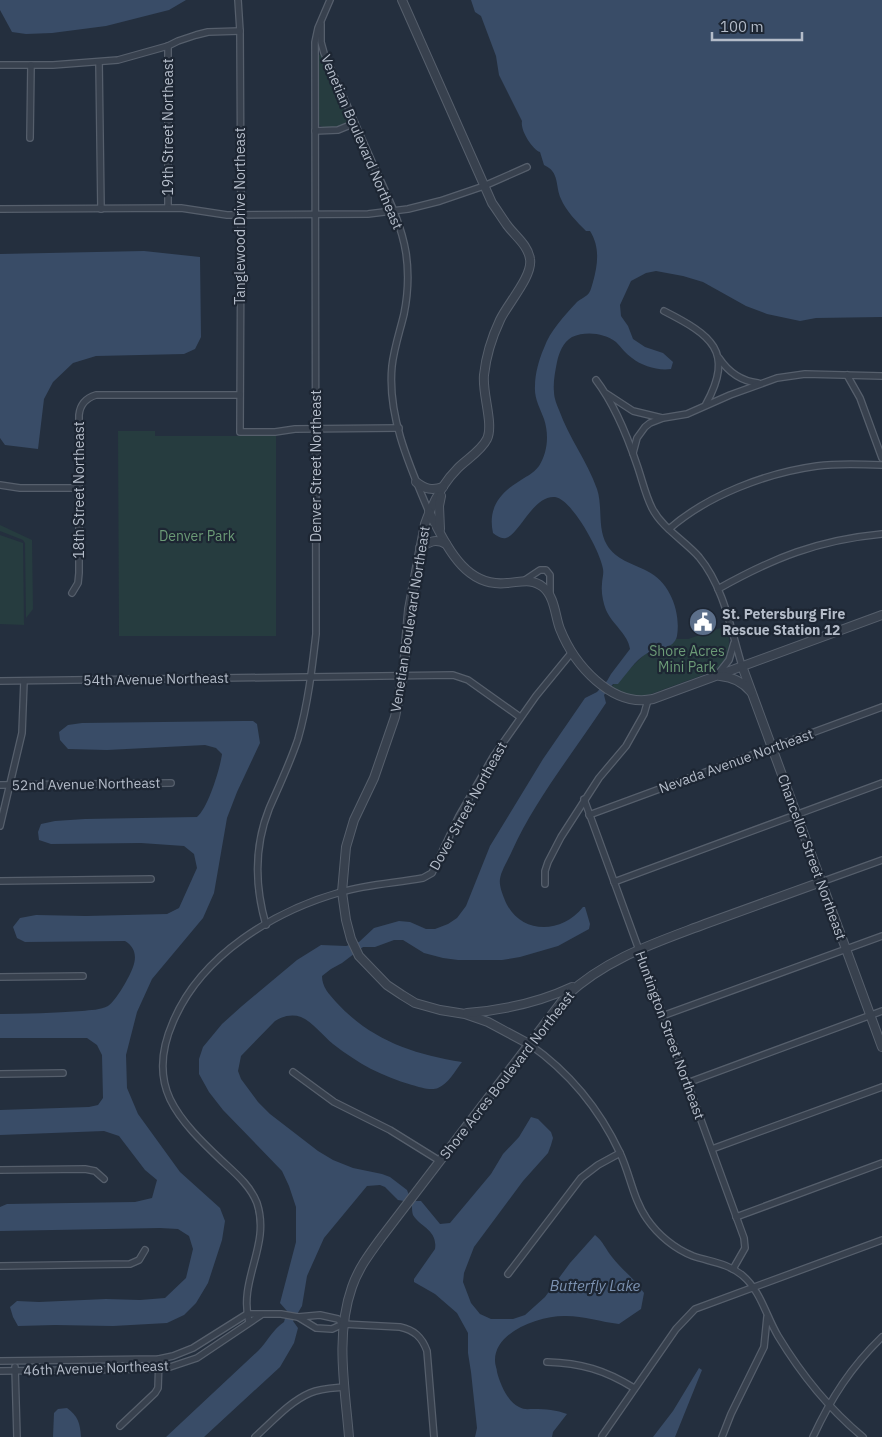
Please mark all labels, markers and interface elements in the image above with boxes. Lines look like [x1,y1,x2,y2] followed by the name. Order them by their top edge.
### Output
[712,10,802,42] scale bar
[720,17,764,36] text: 100 m
[317,52,407,232] street label: Venetian Boulevard Northeast
[159,58,177,196] street label: 19th Street Northeast
[231,127,249,305] street label: Tanglewood Drive Northeast
[307,390,325,542] street label: Denver Street Northeast
[70,421,88,559] street label: 18th Street Northeast
[386,525,434,713] street label: Venetian Boulevard Northeast
[159,527,236,545] park label: Denver Park
[722,605,845,639] place label: St. Petersburg Fire Rescue Station 12
[688,607,718,637] public building icon: St. Petersburg Fire Rescue Station 12
[649,642,725,676] park label: Shore Acres Mini Park
[83,669,229,689] street label: 54th Avenue Northeast
[656,725,816,797] street label: Nevada Avenue Northeast
[425,738,511,873] street label: Dover Street Northeast
[774,772,850,942] street label: Chancellor Street Northeast
[11,774,161,794] street label: 52nd Avenue Northeast
[631,948,709,1122] street label: Huntington Street Northeast
[436,987,578,1163] street label: Shore Acres Boulevard Northeast
[550,1276,641,1295] water label: Butterfly Lake
[23,1356,169,1380] street label: 46th Avenue Northeast

